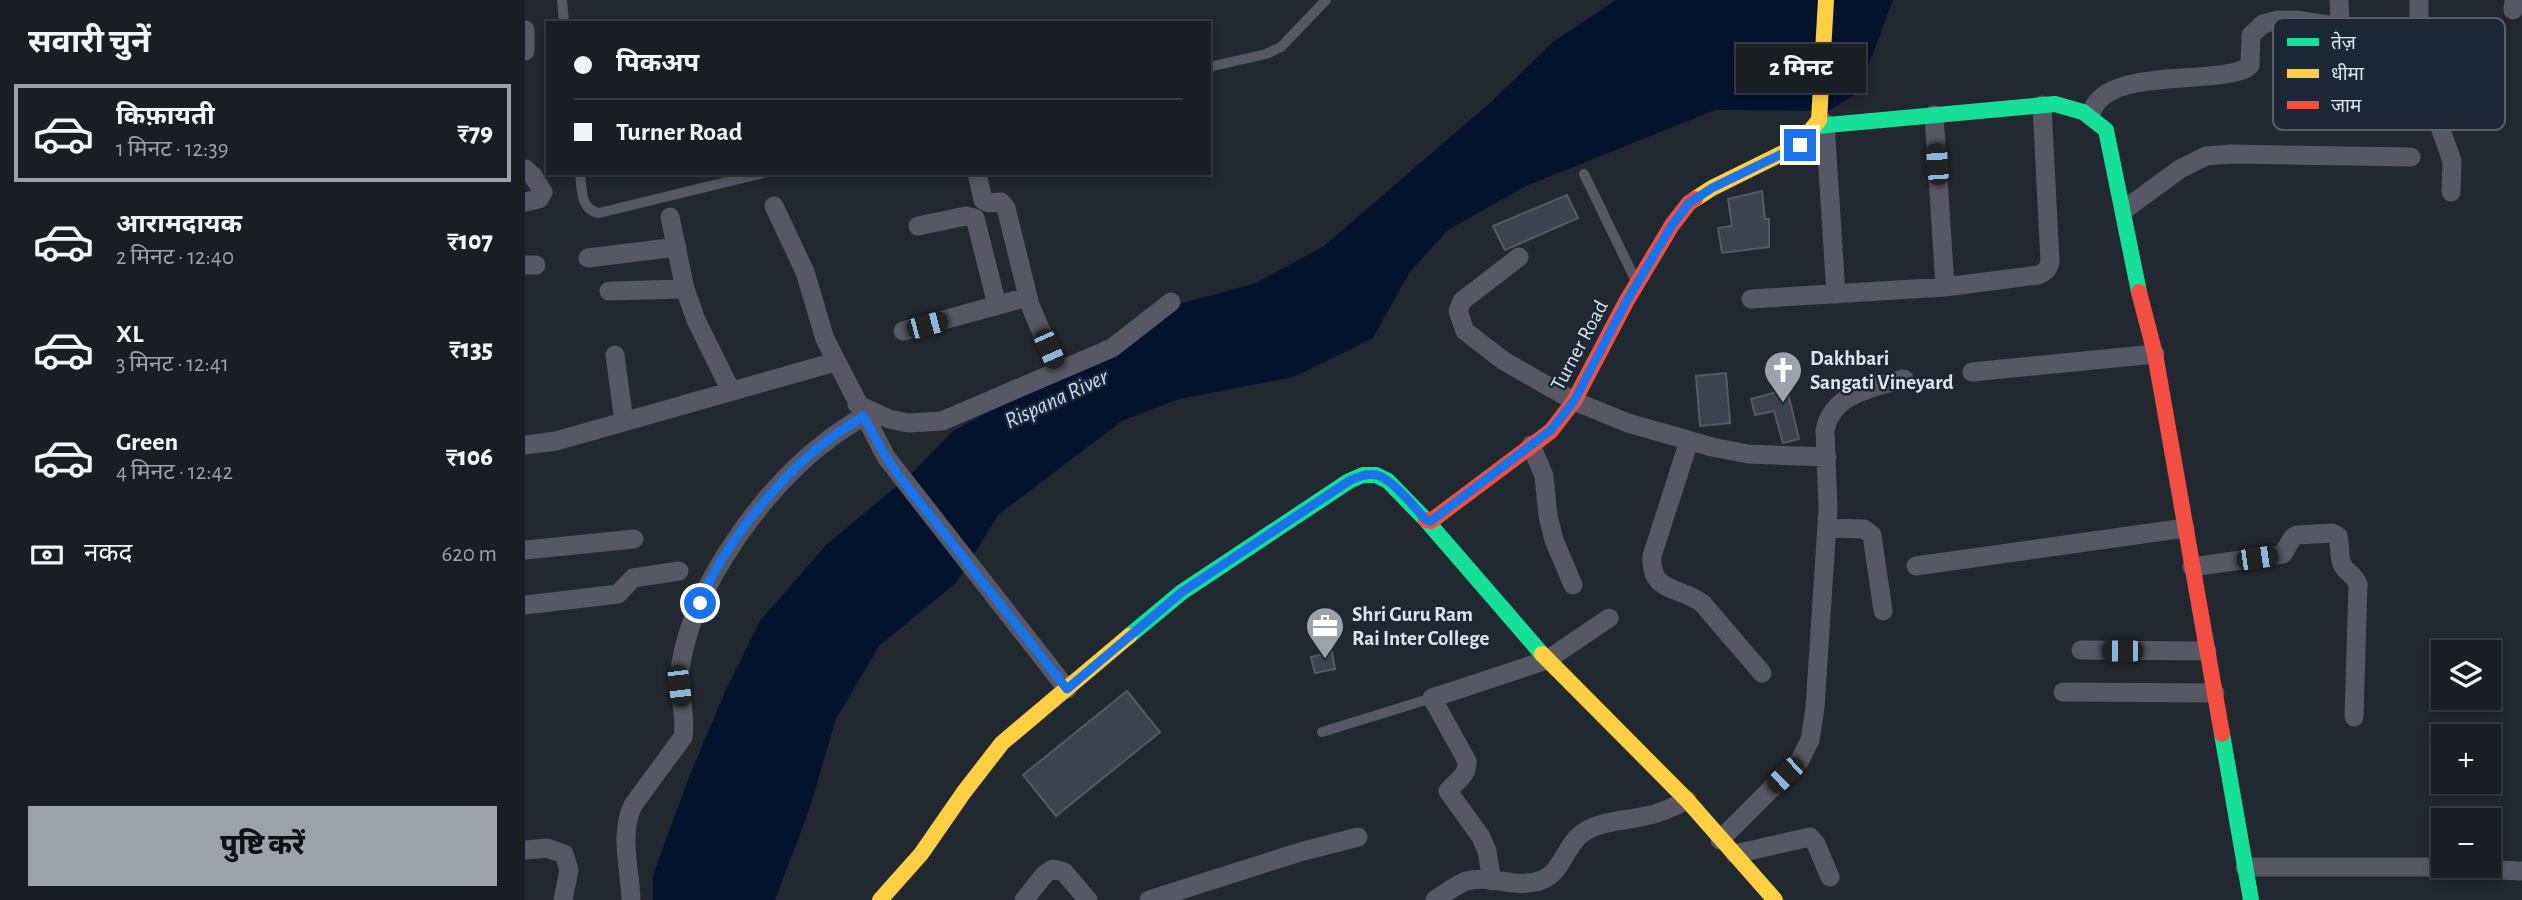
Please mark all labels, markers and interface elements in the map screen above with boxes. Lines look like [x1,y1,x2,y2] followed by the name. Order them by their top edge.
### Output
[2273,18,2505,130] legend
[28,26,151,58] text: सवारी चुनें
[2331,31,2357,53] text: तेज़
[1735,44,1865,92] callout: 2 मिनट
[616,50,699,76] text: पिकअप
[1769,57,1833,80] text: 2 मिनट
[2331,63,2365,84] text: धीमा
[2331,97,2362,116] text: जाम
[32,102,95,165] icon: car
[116,103,215,129] text: किफ़ायती
[616,119,742,145] text: Turner Road
[458,120,493,146] text: ₹79
[1784,129,1816,161] route end
[116,138,229,161] text: 1 मिनट · 12:39
[1926,142,1949,186] car
[32,210,95,273] icon: car
[116,211,242,237] text: आरामदायक
[447,228,493,254] text: ₹107
[116,246,234,269] text: 2 मिनट · 12:40
[1547,297,1612,394] street label: Turner Road
[904,309,951,341] car
[32,318,95,381] icon: car
[116,321,143,347] text: XL
[1031,326,1068,372] car
[449,336,493,362] text: ₹135
[1810,348,1954,393] place label: Dakhbari Sangati Vineyard
[1762,349,1804,404] church icon: Dakhbari Sangati Vineyard
[116,353,229,376] text: 3 मिनट · 12:41
[1001,365,1112,433] water label: Rispana River
[32,426,95,489] icon: car
[116,429,178,455] text: Green
[446,444,493,470] text: ₹106
[116,461,233,484] text: 4 मिनट · 12:42
[28,536,66,574] icon: cash
[84,540,132,566] text: नकद
[441,543,497,566] text: 620 m
[2235,545,2280,571] car
[684,587,716,619] route start
[1352,604,1489,649] place label: Shri Guru Ram Rai Inter College
[1304,605,1346,660] office icon: Shri Guru Ram Rai Inter College
[2431,640,2501,878] map controls
[2431,640,2501,710] button: layers
[2102,641,2144,662] car
[667,664,692,708] car
[2431,724,2501,794] button: +
[1763,753,1808,797] car
[28,806,497,886] button: पुष्टि करें
[2431,808,2501,878] button: −

